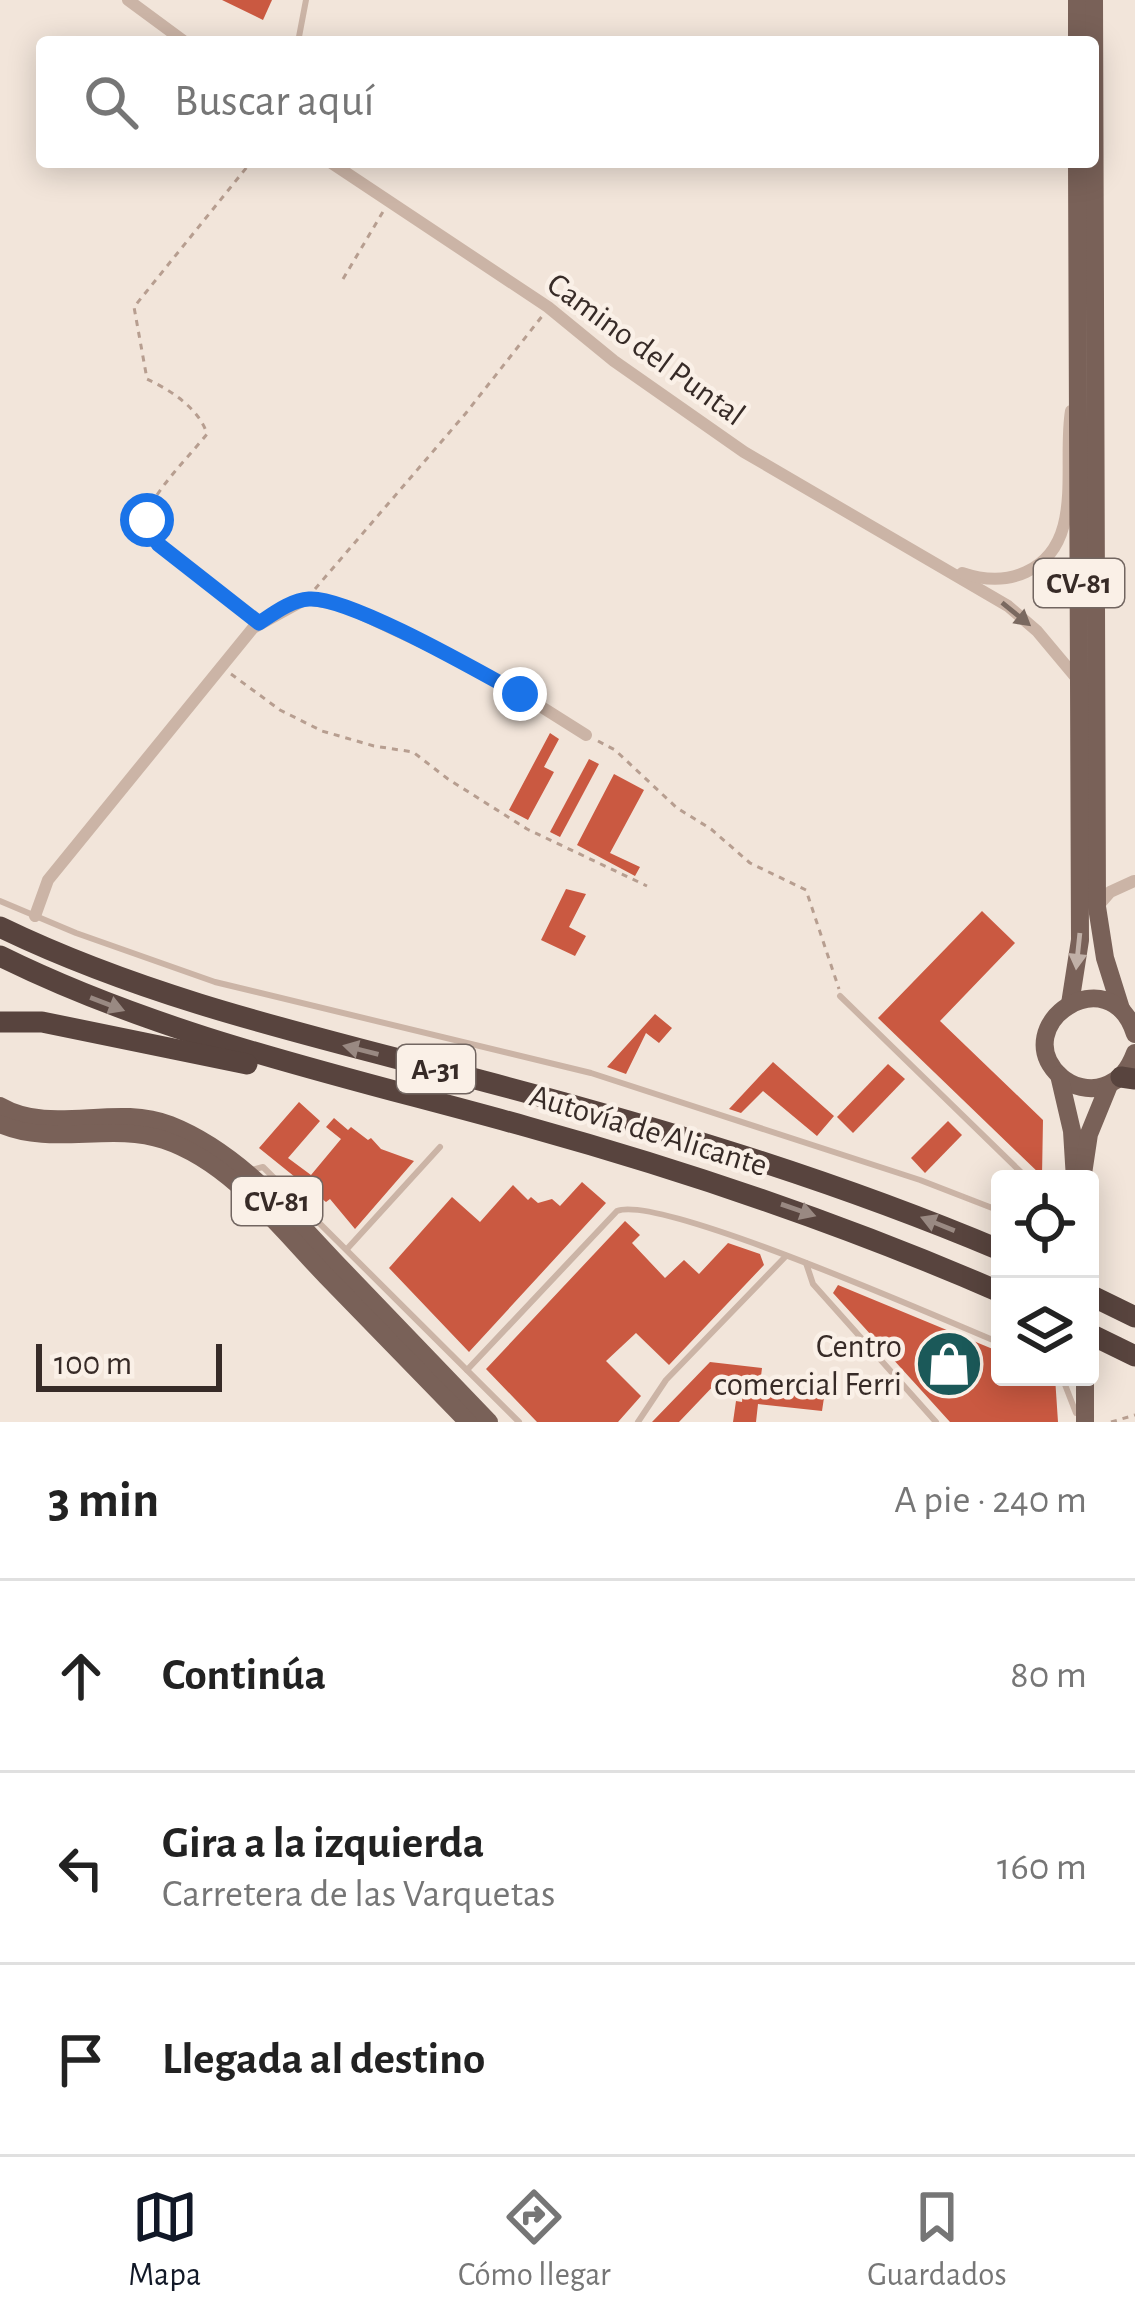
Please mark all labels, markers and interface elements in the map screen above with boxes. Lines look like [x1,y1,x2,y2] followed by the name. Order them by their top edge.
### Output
[36,36,1099,168] search box
[78,69,144,135] icon: search
[174,79,374,124] text: Buscar aquí
[541,268,750,432] street label: Camino del Puntal
[120,493,174,547] route start
[1034,559,1124,607] road number: CV-81
[1001,601,1032,626] one-way arrow
[493,667,547,721] route end
[1068,933,1087,970] one-way arrow
[89,995,125,1014] one-way arrow
[342,1040,379,1059] one-way arrow
[397,1045,475,1093] road number: A-31
[526,1080,771,1183] street label: Autovía de Alicante
[991,1170,1099,1386] map controls
[991,1170,1099,1278] button: locate
[232,1177,322,1225] road number: CV-81
[780,1202,816,1220] one-way arrow
[920,1214,956,1233] one-way arrow
[991,1278,1099,1386] button: layers
[914,1329,984,1399] shop icon: Centro comercial Ferri
[714,1331,902,1402] place label: Centro comercial Ferri
[36,1338,222,1391] scale bar
[54,1348,132,1381] text: 100 m
[48,1475,159,1526] text: 3 min
[894,1481,1087,1520] text: A pie · 240 m
[48,1643,114,1709] icon: ahead
[162,1653,326,1698] text: Continúa
[1010,1656,1087,1695] text: 80 m
[162,1821,484,1866] text: Gira a la izquierda
[48,1835,114,1901] icon: left
[997,1848,1087,1887] text: 160 m
[162,1875,555,1914] text: Carretera de las Varquetas
[48,2027,114,2093] icon: arrive
[162,2037,485,2082] text: Llegada al destino
[128,2184,201,2296] tab: Mapa
[458,2184,611,2296] tab: Cómo llegar
[867,2184,1007,2296] tab: Guardados

